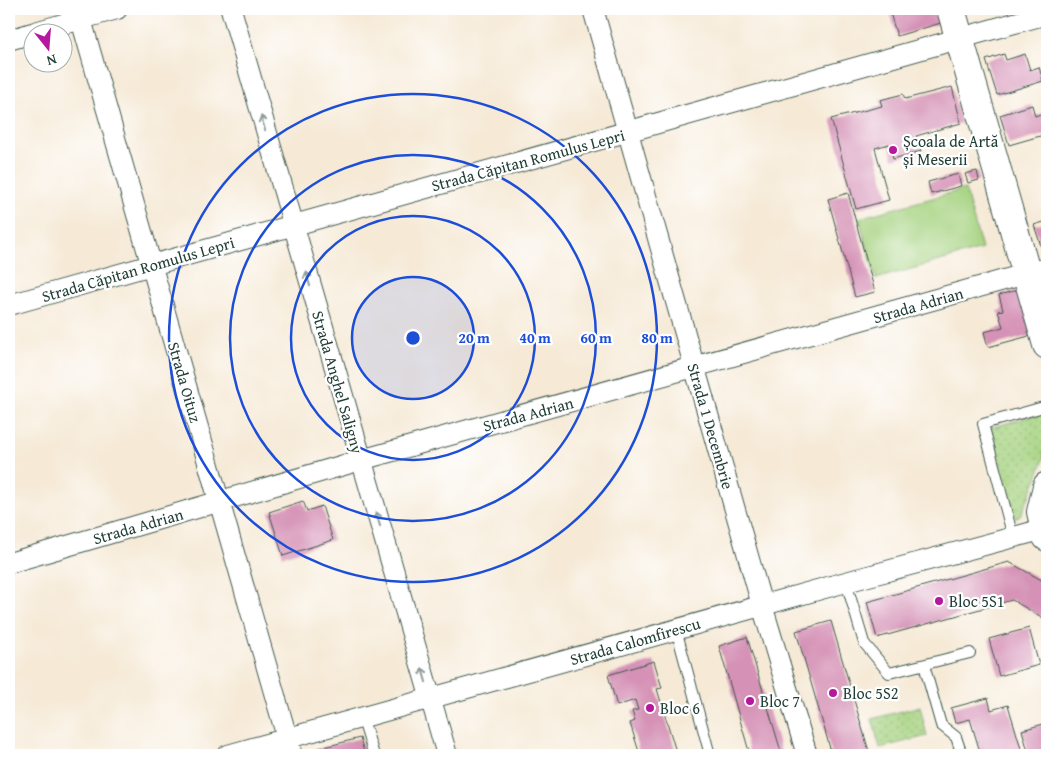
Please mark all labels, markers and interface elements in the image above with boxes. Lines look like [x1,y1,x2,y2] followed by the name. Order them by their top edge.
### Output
[22,22,72,72] north arrow
[44,50,59,72] text: N
[257,115,267,131] one-way arrow
[429,122,628,197] street label: Strada Căpitan Romulus Lepri
[903,129,999,171] place label: Școala de Artă și Meserii
[887,144,899,156] marker: Școala de Artă și Meserii
[39,230,238,308] street label: Strada Căpitan Romulus Lepri
[302,271,312,287] one-way arrow
[870,281,966,329] street label: Strada Adrian
[306,308,370,456] street label: Strada Anghel Saligny
[458,327,490,348] text: 20 m
[519,327,551,348] text: 40 m
[580,327,612,348] text: 60 m
[641,327,673,348] text: 80 m
[404,329,422,347] centre of rings
[162,339,208,425] street label: Strada Oituz
[682,360,740,492] street label: Strada 1 Decembrie
[480,390,576,438] street label: Strada Adrian
[90,502,186,550] street label: Strada Adrian
[373,511,383,527] one-way arrow
[949,589,1005,613] place label: Bloc 5S1
[933,595,945,607] marker: Bloc 5S1
[567,611,703,671] street label: Strada Calomfirescu
[419,667,429,683] one-way arrow
[843,681,899,705] place label: Bloc 5S2
[827,687,839,699] marker: Bloc 5S2
[760,689,800,713] place label: Bloc 7
[744,695,756,707] marker: Bloc 7
[660,696,700,720] place label: Bloc 6
[644,702,656,714] marker: Bloc 6

